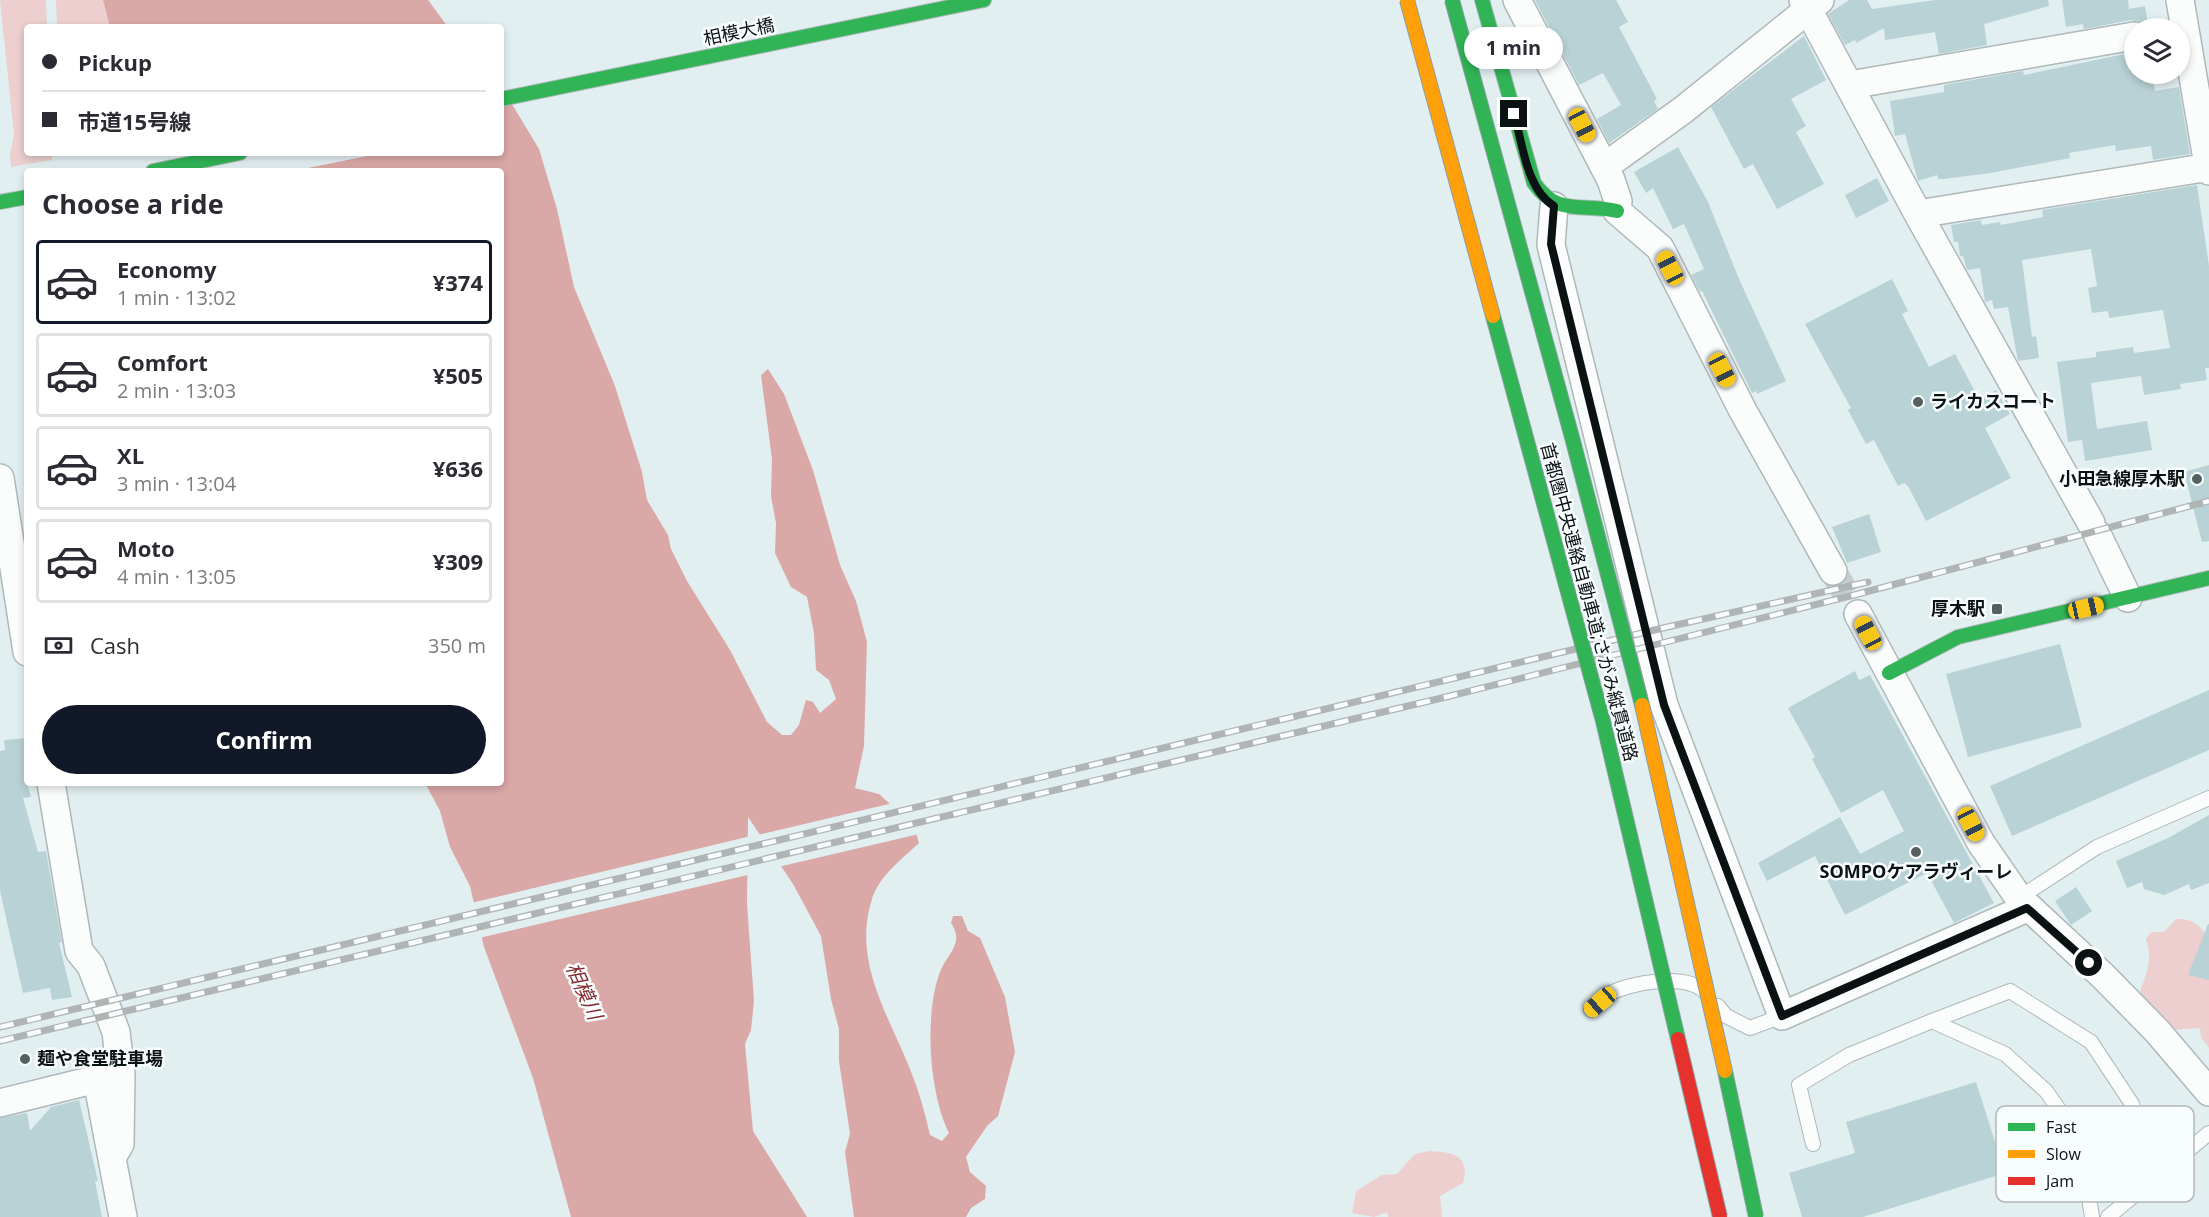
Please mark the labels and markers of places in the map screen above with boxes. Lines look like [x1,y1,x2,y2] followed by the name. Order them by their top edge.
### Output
[1930,389,2056,413] place label: ライカスコート
[1911,395,1925,409] marker: ライカスコート
[2059,466,2185,490] place label: 小田急線厚木駅
[2190,472,2204,486] marker: 小田急線厚木駅
[1931,596,1985,620] place label: 厚木駅
[1990,602,2004,616] marker: 厚木駅
[1909,845,1923,859] marker: SOMPOケアラヴィーレ
[1820,859,2012,883] place label: SOMPOケアラヴィーレ
[37,1046,163,1070] place label: 麺や食堂駐車場
[18,1052,32,1066] marker: 麺や食堂駐車場

